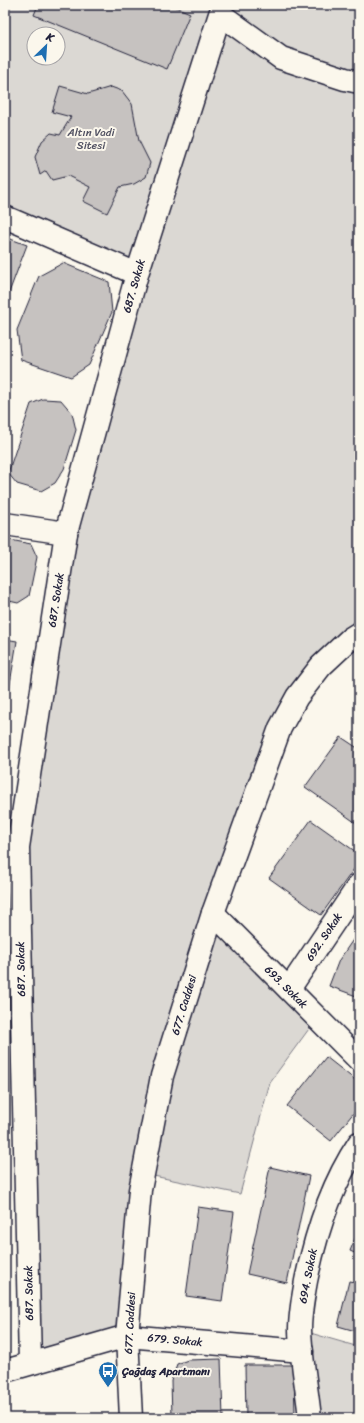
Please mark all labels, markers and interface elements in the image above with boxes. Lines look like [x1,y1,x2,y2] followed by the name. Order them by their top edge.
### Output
[26,26,66,66] north arrow
[42,27,58,48] text: K
[66,123,116,155] park label: Altın Vadi Sitesi
[117,257,151,315] street label: 687. Sokak
[42,571,70,629] street label: 687. Sokak
[301,909,347,965] street label: 692. Sokak
[11,941,31,997] street label: 687. Sokak
[260,961,312,1013] street label: 693. Sokak
[166,972,202,1038] street label: 677. Caddesi
[293,1247,323,1305] street label: 694. Sokak
[19,1265,39,1321] street label: 687. Sokak
[119,1290,141,1355] street label: 677. Caddesi
[147,1328,203,1352] street label: 679. Sokak
[97,1360,119,1388] bus stop icon: Çağdaş Apartmanı
[121,1362,210,1381] place label: Çağdaş Apartmanı

